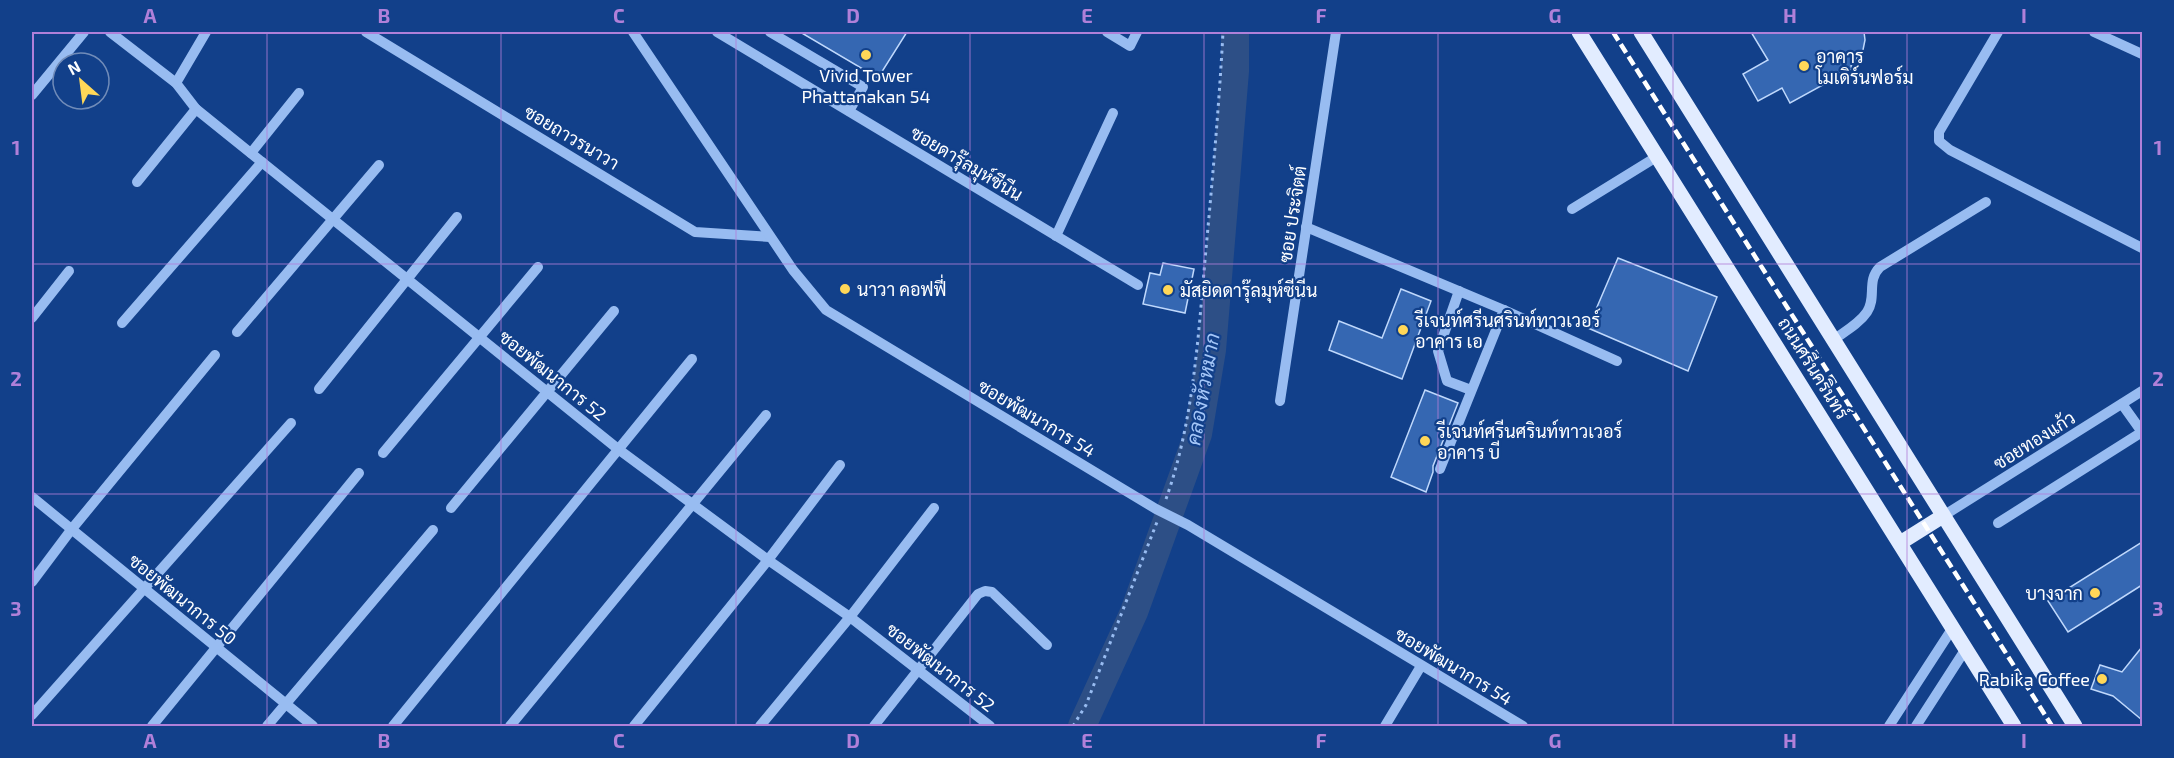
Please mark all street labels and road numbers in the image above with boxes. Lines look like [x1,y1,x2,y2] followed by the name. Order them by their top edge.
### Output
[520,100,624,174] street label: ซอยถาวรนาวา
[906,120,1028,207] street label: ซอยดารุ๊ลมุห์ซีนีน
[1272,164,1311,264] street label: ซอย ประจิตต์
[1774,312,1855,423] street label: ถนนศรีนครินทร์
[495,325,611,425] street label: ซอยพัฒนาการ 52
[975,374,1099,462] street label: ซอยพัฒนาการ 54
[1989,406,2079,474] street label: ซอยทองแก้ว
[125,549,241,649] street label: ซอยพัฒนาการ 50
[882,618,1000,716] street label: ซอยพัฒนาการ 52
[1392,622,1516,710] street label: ซอยพัฒนาการ 54

